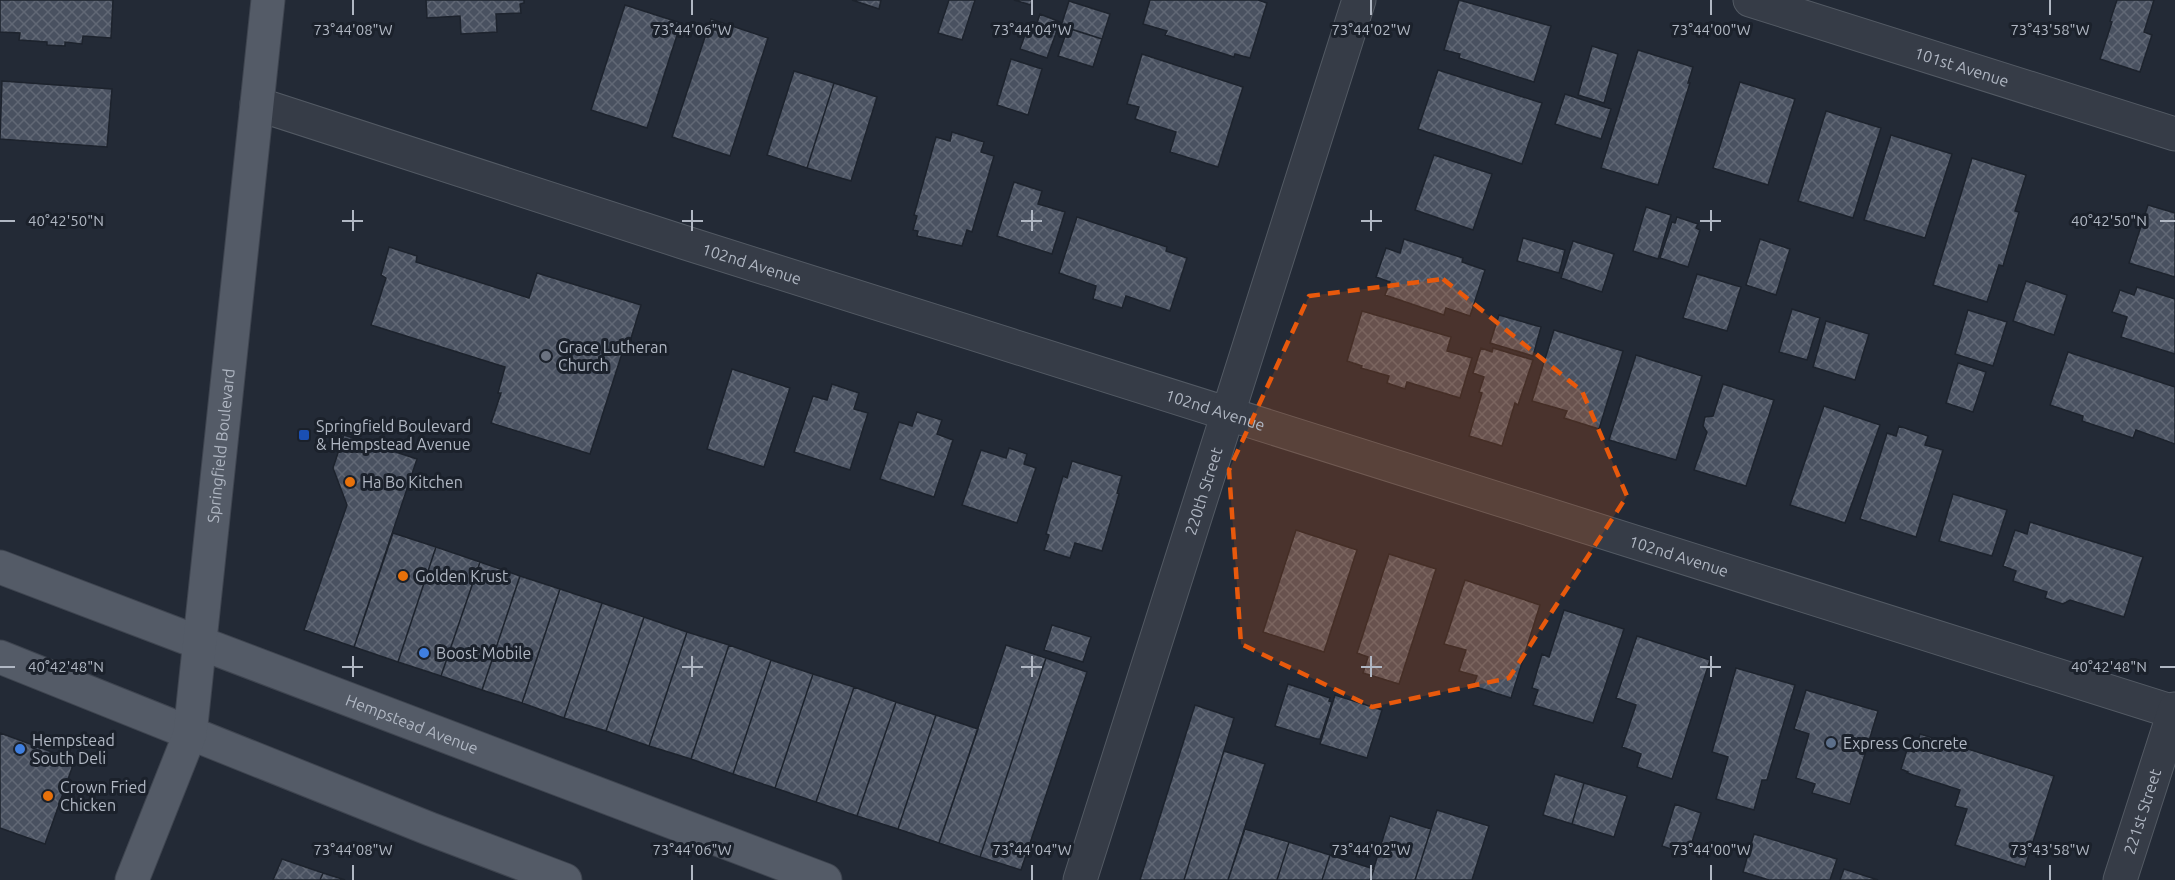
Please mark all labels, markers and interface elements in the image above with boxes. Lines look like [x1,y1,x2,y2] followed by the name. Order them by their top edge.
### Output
[313,21,393,38] text: 73°44'08"W
[652,21,732,38] text: 73°44'06"W
[992,21,1072,38] text: 73°44'04"W
[1331,21,1411,38] text: 73°44'02"W
[1671,21,1751,38] text: 73°44'00"W
[2010,21,2090,38] text: 73°43'58"W
[1912,43,2011,90] street label: 101st Avenue
[28,212,104,229] text: 40°42'50"N
[2071,212,2147,229] text: 40°42'50"N
[700,240,804,288] street label: 102nd Avenue
[558,338,668,374] place label: Grace Lutheran Church
[539,349,553,363] marker: Grace Lutheran Church
[203,368,238,524] street label: Springfield Boulevard
[1163,386,1267,434] street label: 102nd Avenue
[316,417,471,453] place label: Springfield Boulevard & Hempstead Avenue
[297,428,311,442] marker: Springfield Boulevard & Hempstead Avenue
[1181,444,1226,537] street label: 220th Street
[362,473,463,491] place label: Ha Bo Kitchen
[343,475,357,489] marker: Ha Bo Kitchen
[1627,532,1731,580] street label: 102nd Avenue
[415,567,509,585] place label: Golden Krust
[396,569,410,583] marker: Golden Krust
[436,644,531,662] place label: Boost Mobile
[417,646,431,660] marker: Boost Mobile
[28,658,104,675] text: 40°42'48"N
[2071,658,2147,675] text: 40°42'48"N
[343,690,481,757] street label: Hempstead Avenue
[32,731,115,767] place label: Hempstead South Deli
[1843,734,1968,752] place label: Express Concrete
[1824,736,1838,750] marker: Express Concrete
[13,742,27,756] marker: Hempstead South Deli
[2120,766,2164,856] street label: 221st Street
[60,778,147,814] place label: Crown Fried Chicken
[41,789,55,803] marker: Crown Fried Chicken
[313,841,393,858] text: 73°44'08"W
[652,841,732,858] text: 73°44'06"W
[992,841,1072,858] text: 73°44'04"W
[1331,841,1411,858] text: 73°44'02"W
[1671,841,1751,858] text: 73°44'00"W
[2010,841,2090,858] text: 73°43'58"W

